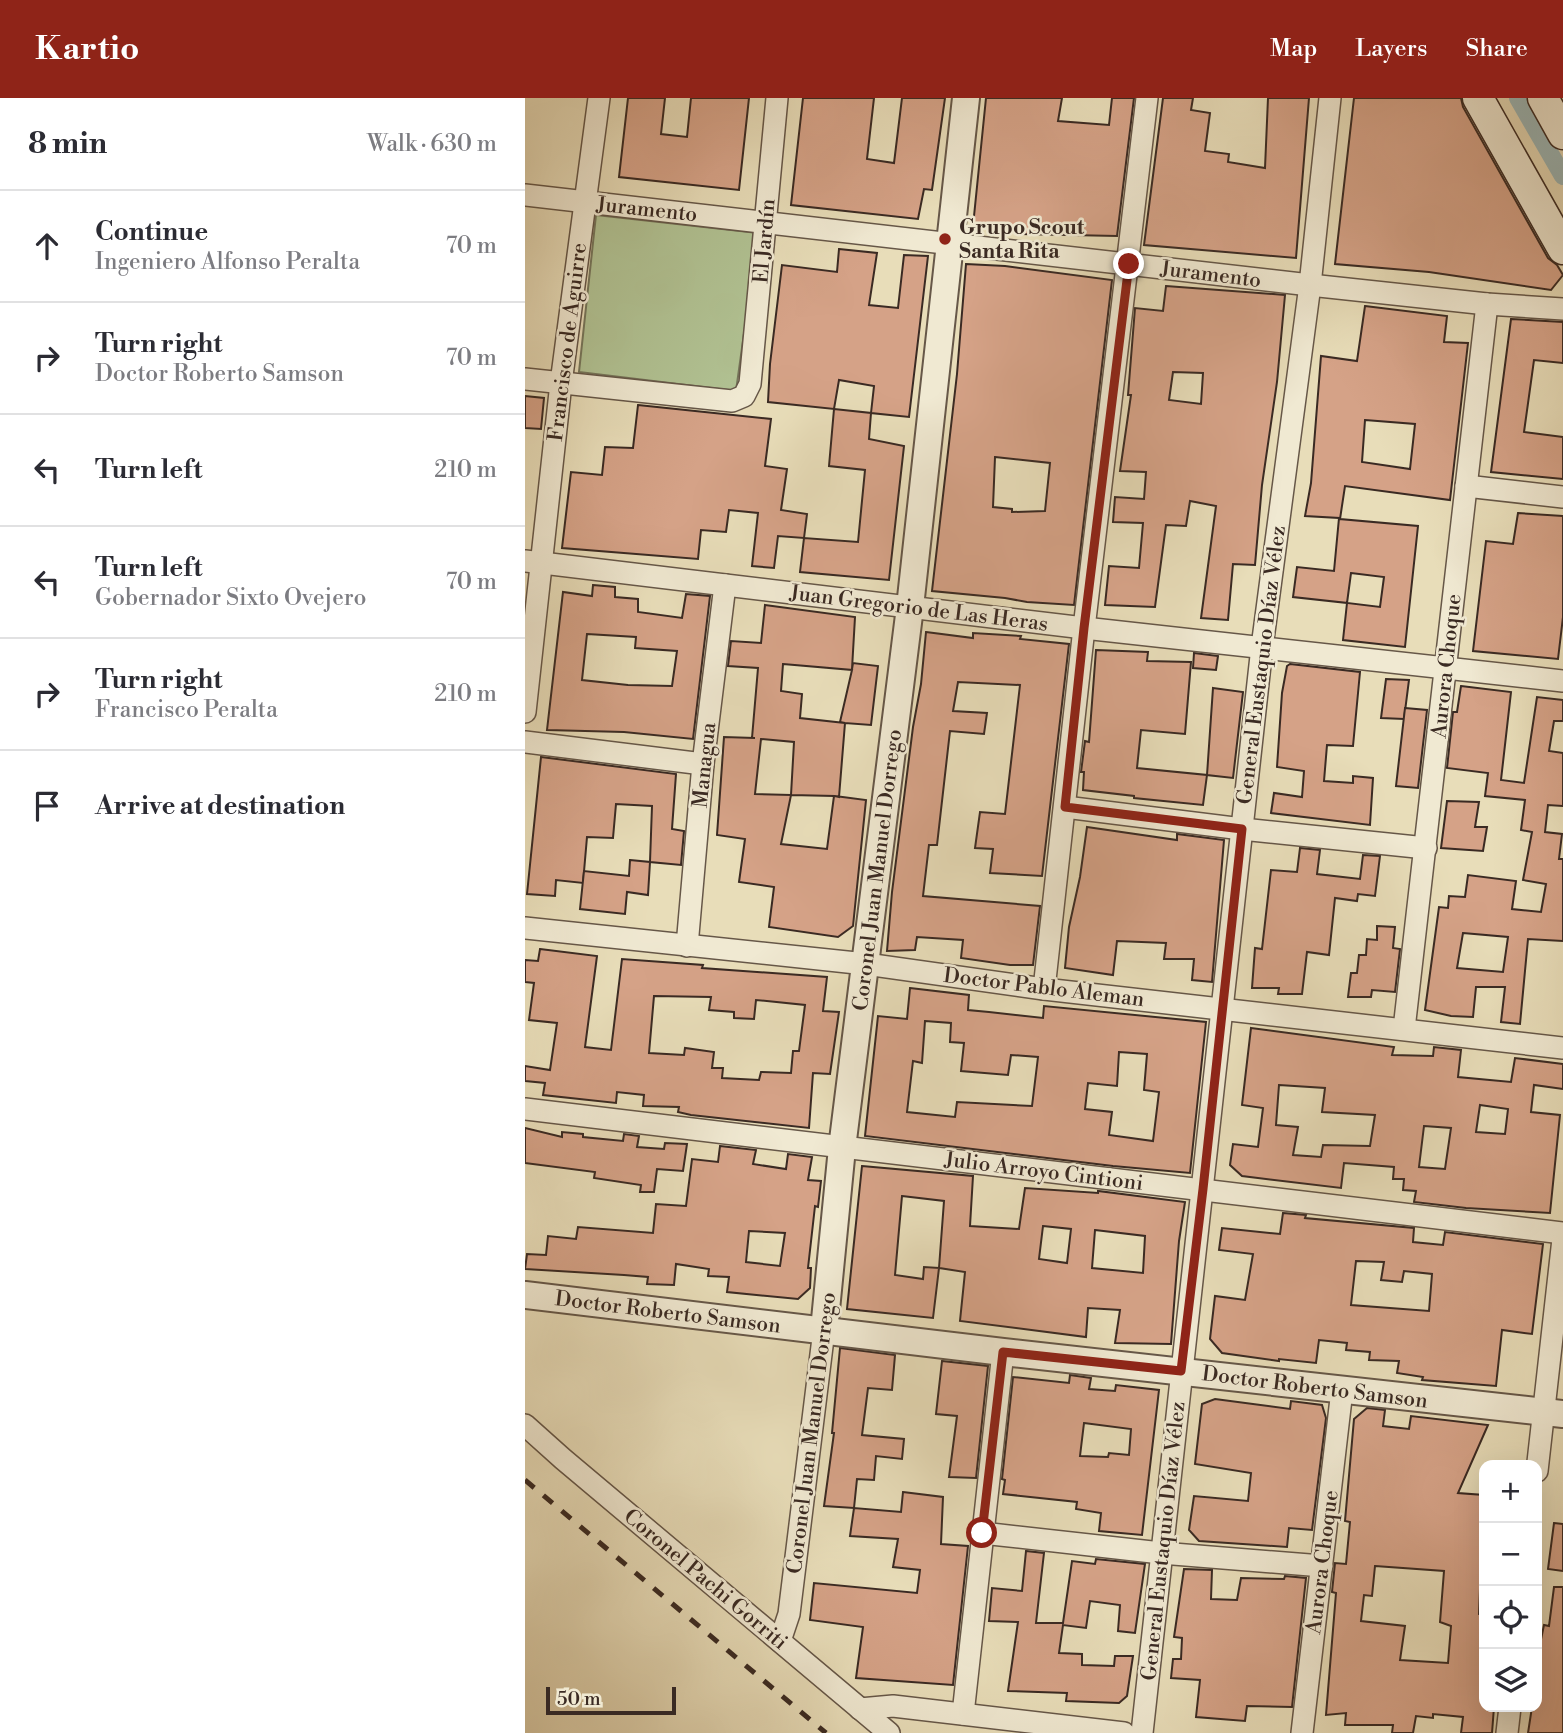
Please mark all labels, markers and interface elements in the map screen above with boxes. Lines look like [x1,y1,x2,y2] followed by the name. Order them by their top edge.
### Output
[35,29,139,70] text: Kartio
[1270,34,1317,64] text: Map
[1355,34,1427,64] text: Layers
[1465,34,1528,64] text: Share
[28,125,107,163] text: 8 min
[367,130,497,158] text: Walk · 630 m
[594,192,699,228] street label: Juramento
[748,197,782,284] street label: El Jardín
[959,215,1085,265] place label: Grupo Scout Santa Rita
[95,216,208,248] text: Continue
[28,227,66,265] icon: ahead
[937,231,953,247] marker: Grupo Scout Santa Rita
[446,232,497,260] text: 70 m
[543,241,593,443] street label: Francisco de Aguirre
[95,248,360,276] text: Ingeniero Alfonso Peralta
[1113,248,1144,279] route end
[1158,256,1263,294] street label: Juramento
[95,328,223,360] text: Turn right
[28,339,66,377] icon: right
[446,344,497,372] text: 70 m
[95,360,344,388] text: Doctor Roberto Samson
[28,451,66,489] icon: left
[95,454,203,486] text: Turn left
[434,456,497,484] text: 210 m
[1232,524,1292,806] street label: General Eustaquio Díaz Vélez
[95,552,203,584] text: Turn left
[28,563,66,601] icon: left
[446,568,497,596] text: 70 m
[787,580,1049,638] street label: Juan Gregorio de Las Heras
[95,584,366,612] text: Gobernador Sixto Ovejero
[1426,593,1468,741] street label: Aurora Choque
[95,664,223,696] text: Turn right
[28,675,66,713] icon: right
[434,680,497,708] text: 210 m
[95,696,278,724] text: Francisco Peralta
[688,721,722,809] street label: Managua
[848,728,908,1012] street label: Coronel Juan Manuel Dorrego
[28,787,66,825] icon: arrive
[95,790,345,822] text: Arrive at destination
[942,963,1146,1013] street label: Doctor Pablo Aleman
[942,1147,1145,1197] street label: Julio Arroyo Cintioni
[553,1286,783,1340] street label: Doctor Roberto Samson
[782,1291,842,1575] street label: Coronel Juan Manuel Dorrego
[1200,1361,1430,1415] street label: Doctor Roberto Samson
[1136,1400,1192,1682] street label: General Eustaquio Díaz Vélez
[1479,1460,1542,1712] map controls
[1479,1460,1542,1523] button: +
[1301,1489,1345,1637] street label: Aurora Choque
[618,1504,793,1656] street label: Coronel Pachi Gorriti
[966,1517,997,1548] route start
[1479,1523,1542,1586] button: −
[1479,1586,1542,1649] button: locate
[1479,1649,1542,1712] button: layers
[546,1684,675,1716] scale bar
[557,1687,601,1711] text: 50 m

